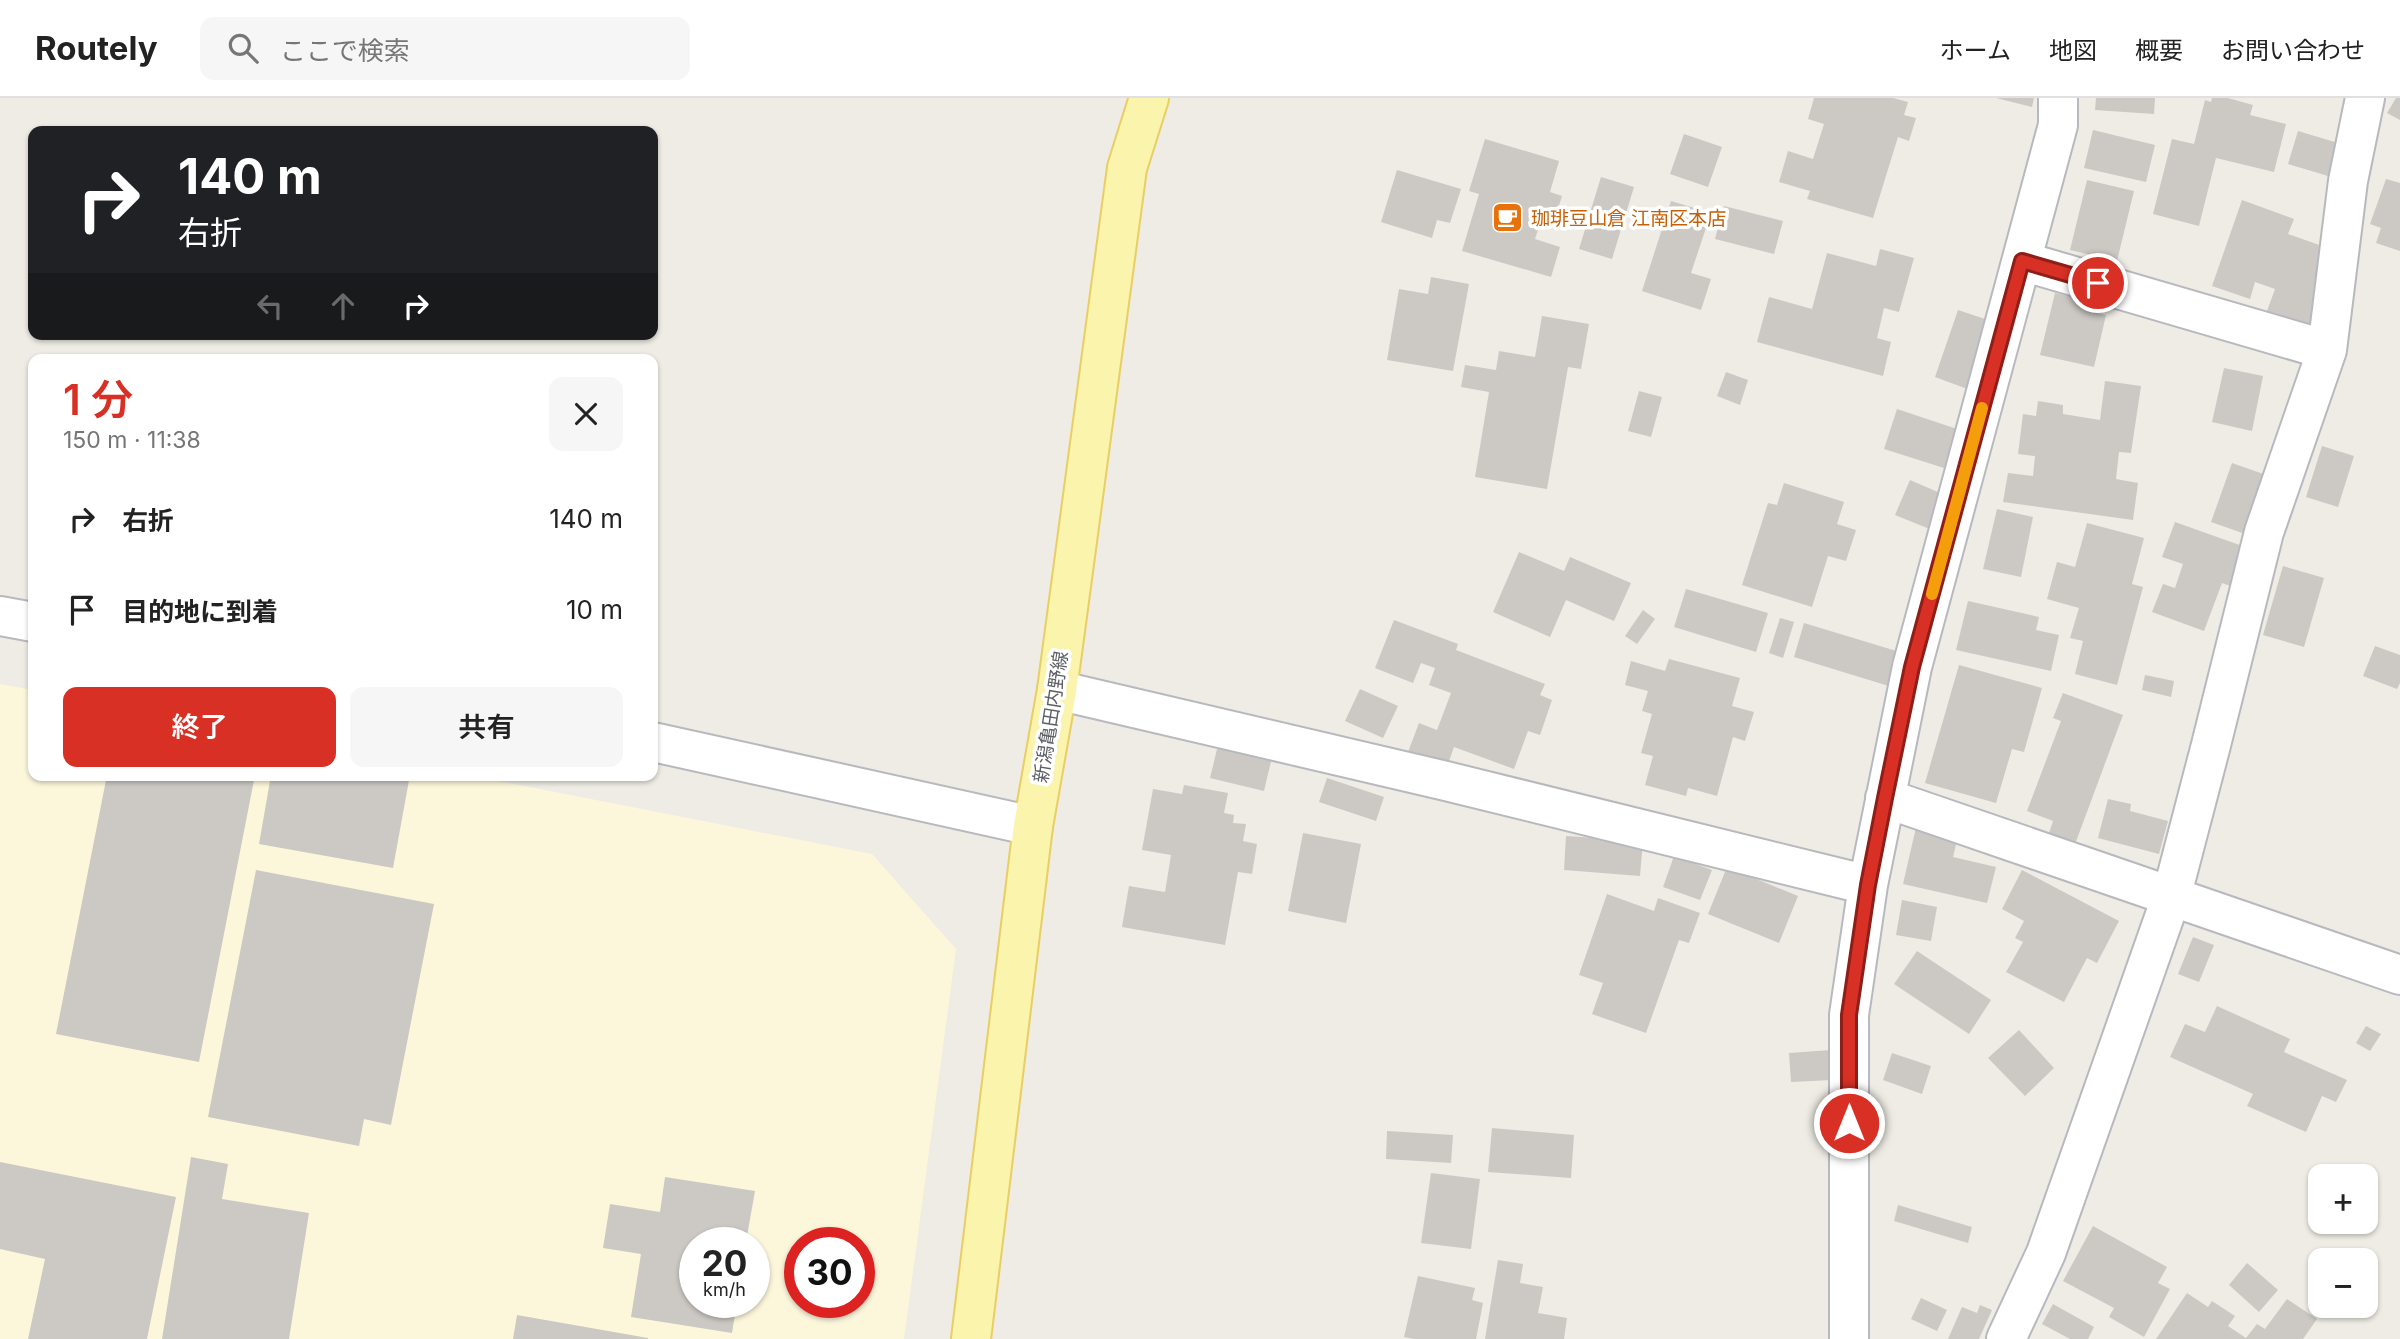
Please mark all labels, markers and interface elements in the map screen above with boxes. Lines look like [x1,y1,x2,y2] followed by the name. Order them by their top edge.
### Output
[200,17,690,80] search box
[35,28,158,68] text: Routely
[224,29,262,67] icon: search
[280,35,410,66] text: ここで検索
[1940,36,2011,65] text: ホーム
[2049,36,2097,65] text: 地図
[2135,36,2183,65] text: 概要
[2221,36,2365,65] text: お問い合わせ
[178,147,322,206] text: 140 m
[63,154,154,245] icon: right
[1491,201,1525,235] cafe icon: 珈琲豆山倉 江南区本店
[1531,207,1726,230] place label: 珈琲豆山倉 江南区本店
[178,213,242,252] text: 右折
[2068,253,2128,313] pin
[2079,264,2117,302] icon: arrive
[251,287,289,325] icon: left
[324,287,362,325] icon: ahead
[397,287,435,325] icon: right
[63,374,133,425] text: 1 分
[549,377,623,451] button: close
[63,426,201,454] text: 150 m · 11:38
[63,500,101,538] icon: right
[549,503,623,534] text: 140 m
[122,505,174,536] text: 右折
[63,591,101,629] icon: arrive
[566,594,623,625] text: 10 m
[122,596,278,627] text: 目的地に到着
[1029,650,1073,784] street label: 新潟亀田内野線
[63,687,336,767] button: 終了
[350,687,623,767] button: 共有
[1812,1086,1886,1160] position arrow
[2308,1164,2378,1318] map controls
[2308,1164,2378,1234] button: +
[784,1227,875,1318] speed limit sign: 30
[702,1242,747,1284] text: 20
[2308,1248,2378,1318] button: −
[703,1279,746,1300] text: km/h

